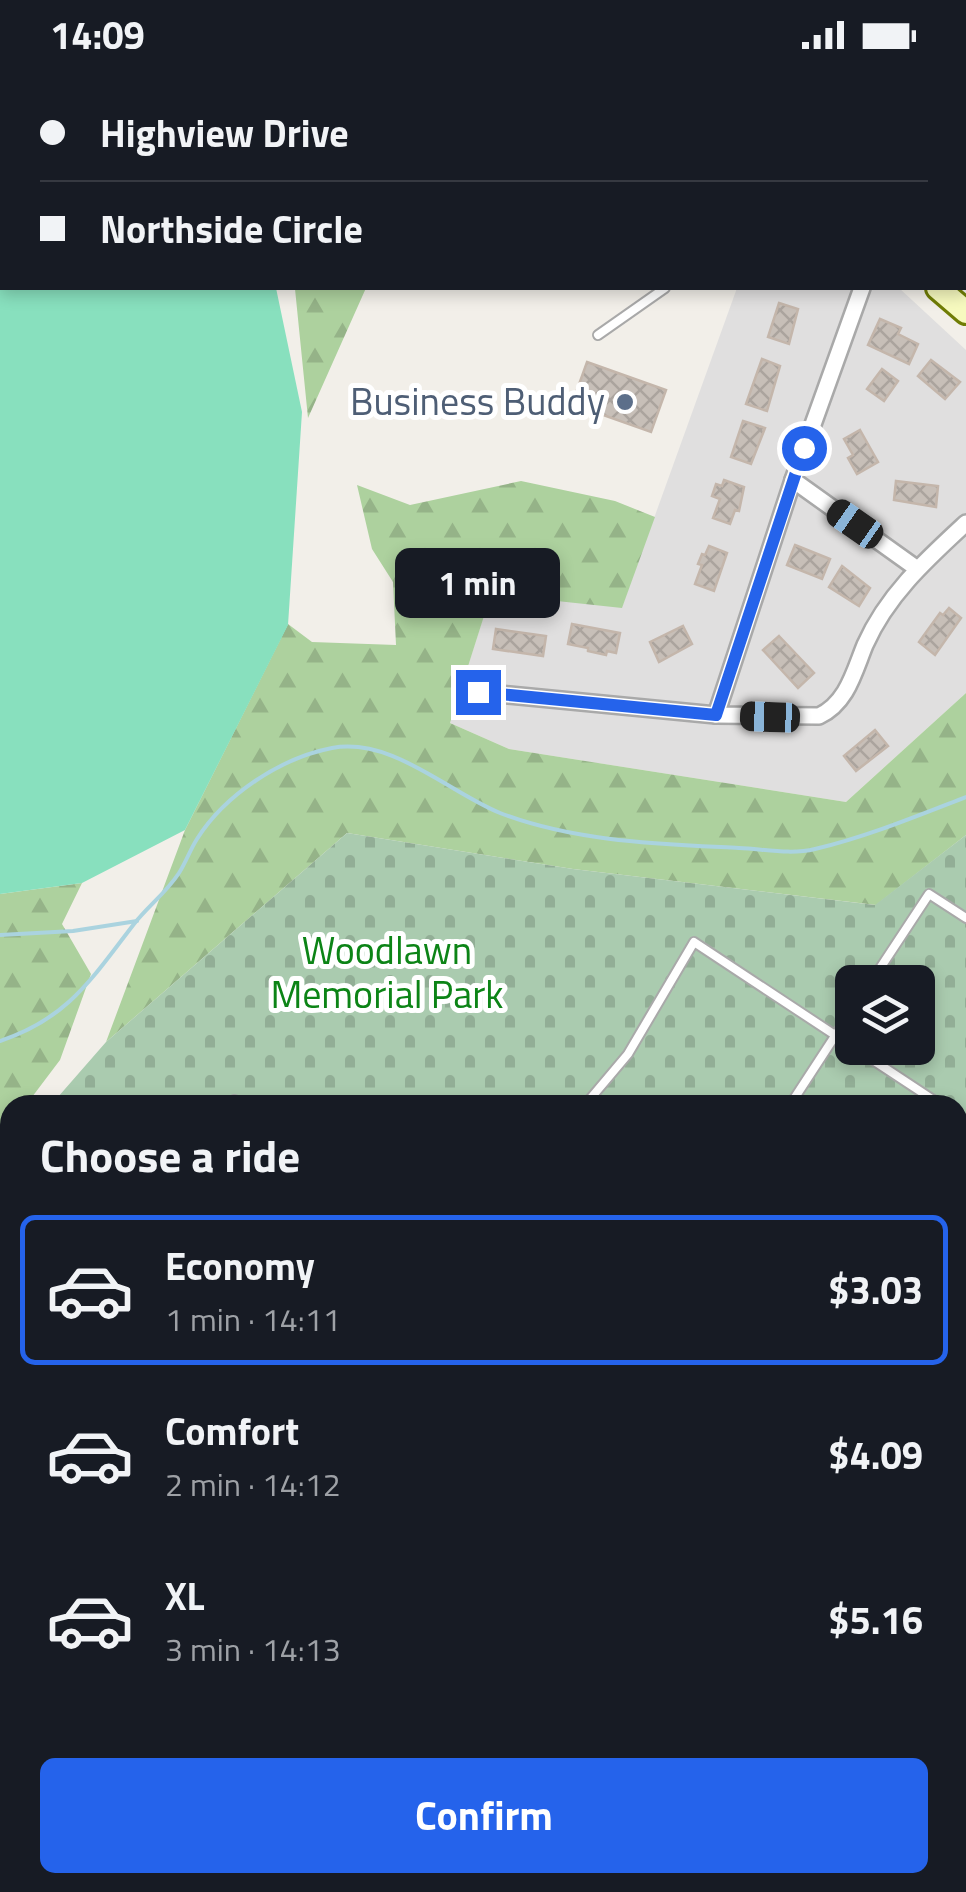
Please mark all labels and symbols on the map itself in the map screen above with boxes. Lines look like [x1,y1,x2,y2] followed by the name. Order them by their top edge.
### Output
[350,372,605,430] place label: Business Buddy
[614,391,636,413] marker: Business Buddy
[782,426,827,471] route start
[822,495,888,553] car
[396,547,560,617] callout: 1 min
[456,670,501,715] route end
[739,701,801,733] car
[270,921,504,1023] park label: Woodlawn Memorial Park

